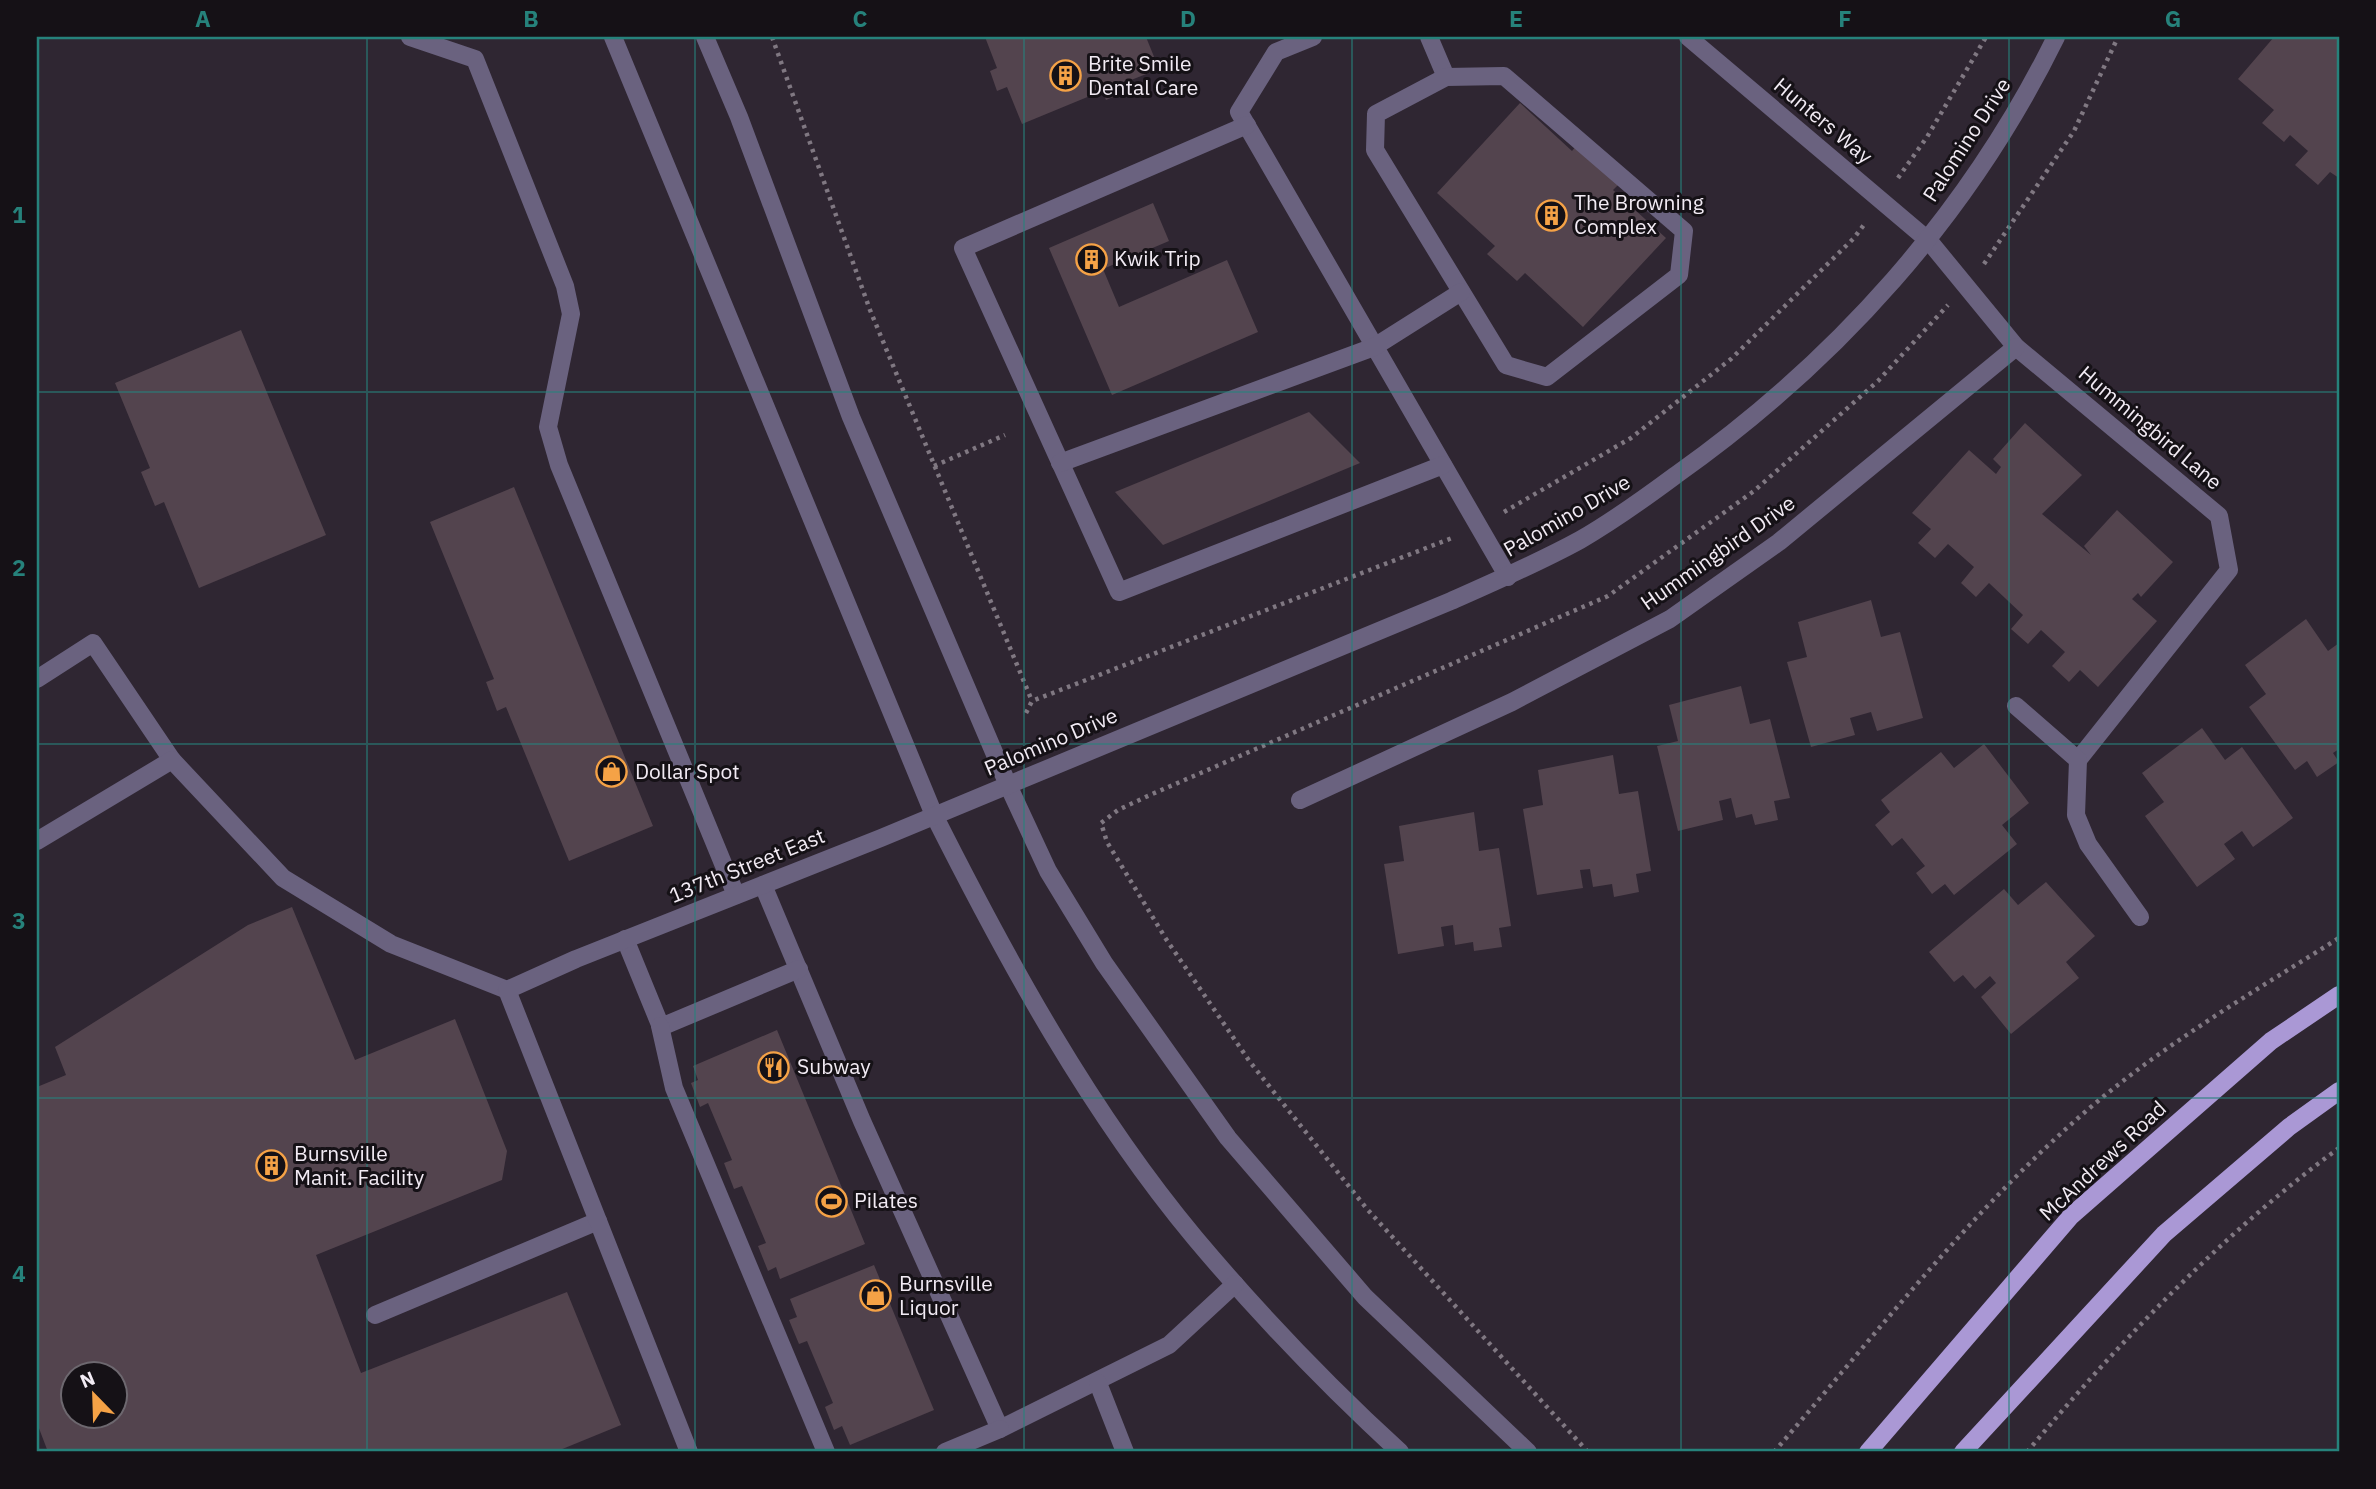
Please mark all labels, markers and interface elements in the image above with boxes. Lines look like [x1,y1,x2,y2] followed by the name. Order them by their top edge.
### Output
[195,3,211,33] text: A
[523,3,539,33] text: B
[853,3,868,33] text: C
[1180,3,1196,33] text: D
[1509,3,1523,33] text: E
[1838,3,1852,33] text: F
[2165,3,2181,33] text: G
[1088,49,1198,101] place label: Brite Smile Dental Care
[1048,59,1082,93] building icon: Brite Smile Dental Care
[1768,71,1879,170] street label: Hunters Way
[1916,72,2017,207] street label: Palomino Drive
[1574,188,1704,240] place label: The Browning Complex
[1534,198,1568,232] building icon: The Browning Complex
[12,199,26,229] text: 1
[1074,242,1108,276] building icon: Kwik Trip
[1114,244,1201,272] place label: Kwik Trip
[2073,359,2228,495] street label: Hummingbird Lane
[1498,467,1635,563] street label: Palomino Drive
[1635,488,1800,616] street label: Hummingbird Drive
[12,552,26,582] text: 2
[980,700,1122,782] street label: Palomino Drive
[595,755,629,789] shop icon: Dollar Spot
[635,757,740,785] place label: Dollar Spot
[665,821,829,909] street label: 137th Street East
[12,905,26,935] text: 3
[757,1050,791,1084] restaurant icon: Subway
[797,1052,871,1080] place label: Subway
[2033,1094,2172,1226] street label: McAndrews Road
[294,1139,425,1191] place label: Burnsville Manit. Facility
[254,1149,288,1183] building icon: Burnsville Manit. Facility
[814,1184,848,1218] sports icon: Pilates
[854,1186,918,1214] place label: Pilates
[12,1258,26,1288] text: 4
[899,1269,993,1321] place label: Burnsville Liquor
[859,1279,893,1313] shop icon: Burnsville Liquor
[60,1360,130,1430] north arrow
[76,1366,98,1393] text: N

